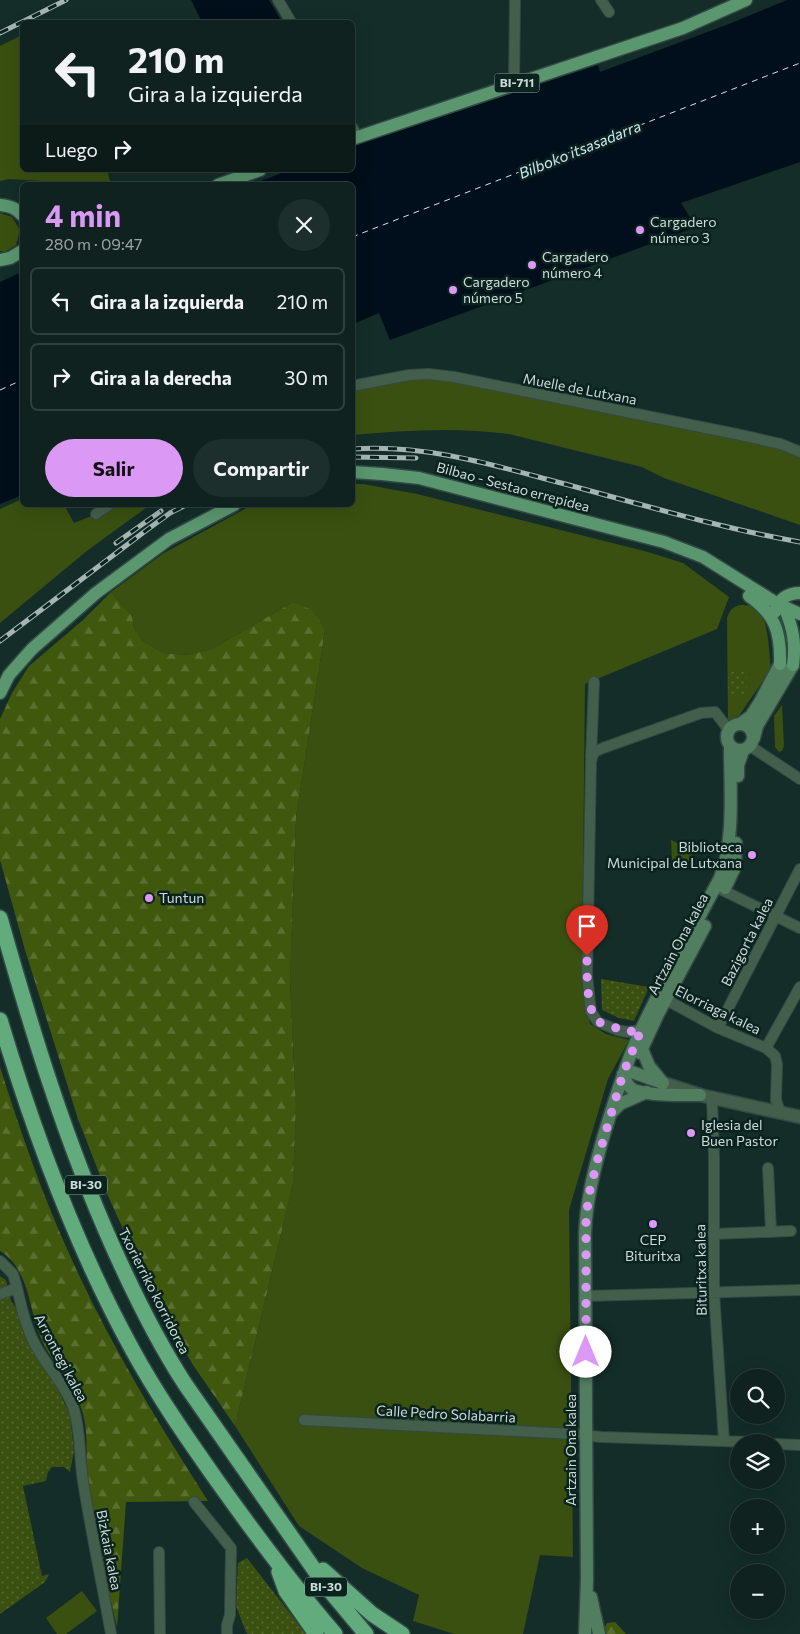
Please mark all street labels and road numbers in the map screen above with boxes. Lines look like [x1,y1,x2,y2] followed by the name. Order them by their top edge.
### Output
[494,74,540,92] road number: BI-711
[522,369,638,408] street label: Muelle de Lutxana
[435,458,592,515] street label: Bilbao - Sestao errepidea
[644,890,711,997] street label: Artzain Ona kalea
[717,895,776,989] street label: Bazigorta kalea
[673,982,764,1038] street label: Elorriaga kalea
[65,1176,107,1194] road number: BI-30
[691,1224,710,1316] street label: Bituritxa kalea
[115,1225,194,1357] street label: Txorierriko korridorea
[31,1311,92,1405] street label: Arrontegi kalea
[562,1394,579,1506] street label: Artzain Ona kalea
[376,1401,516,1426] street label: Calle Pedro Solabarria
[93,1508,126,1591] street label: Bizkaia kalea
[305,1578,347,1596] road number: BI-30

